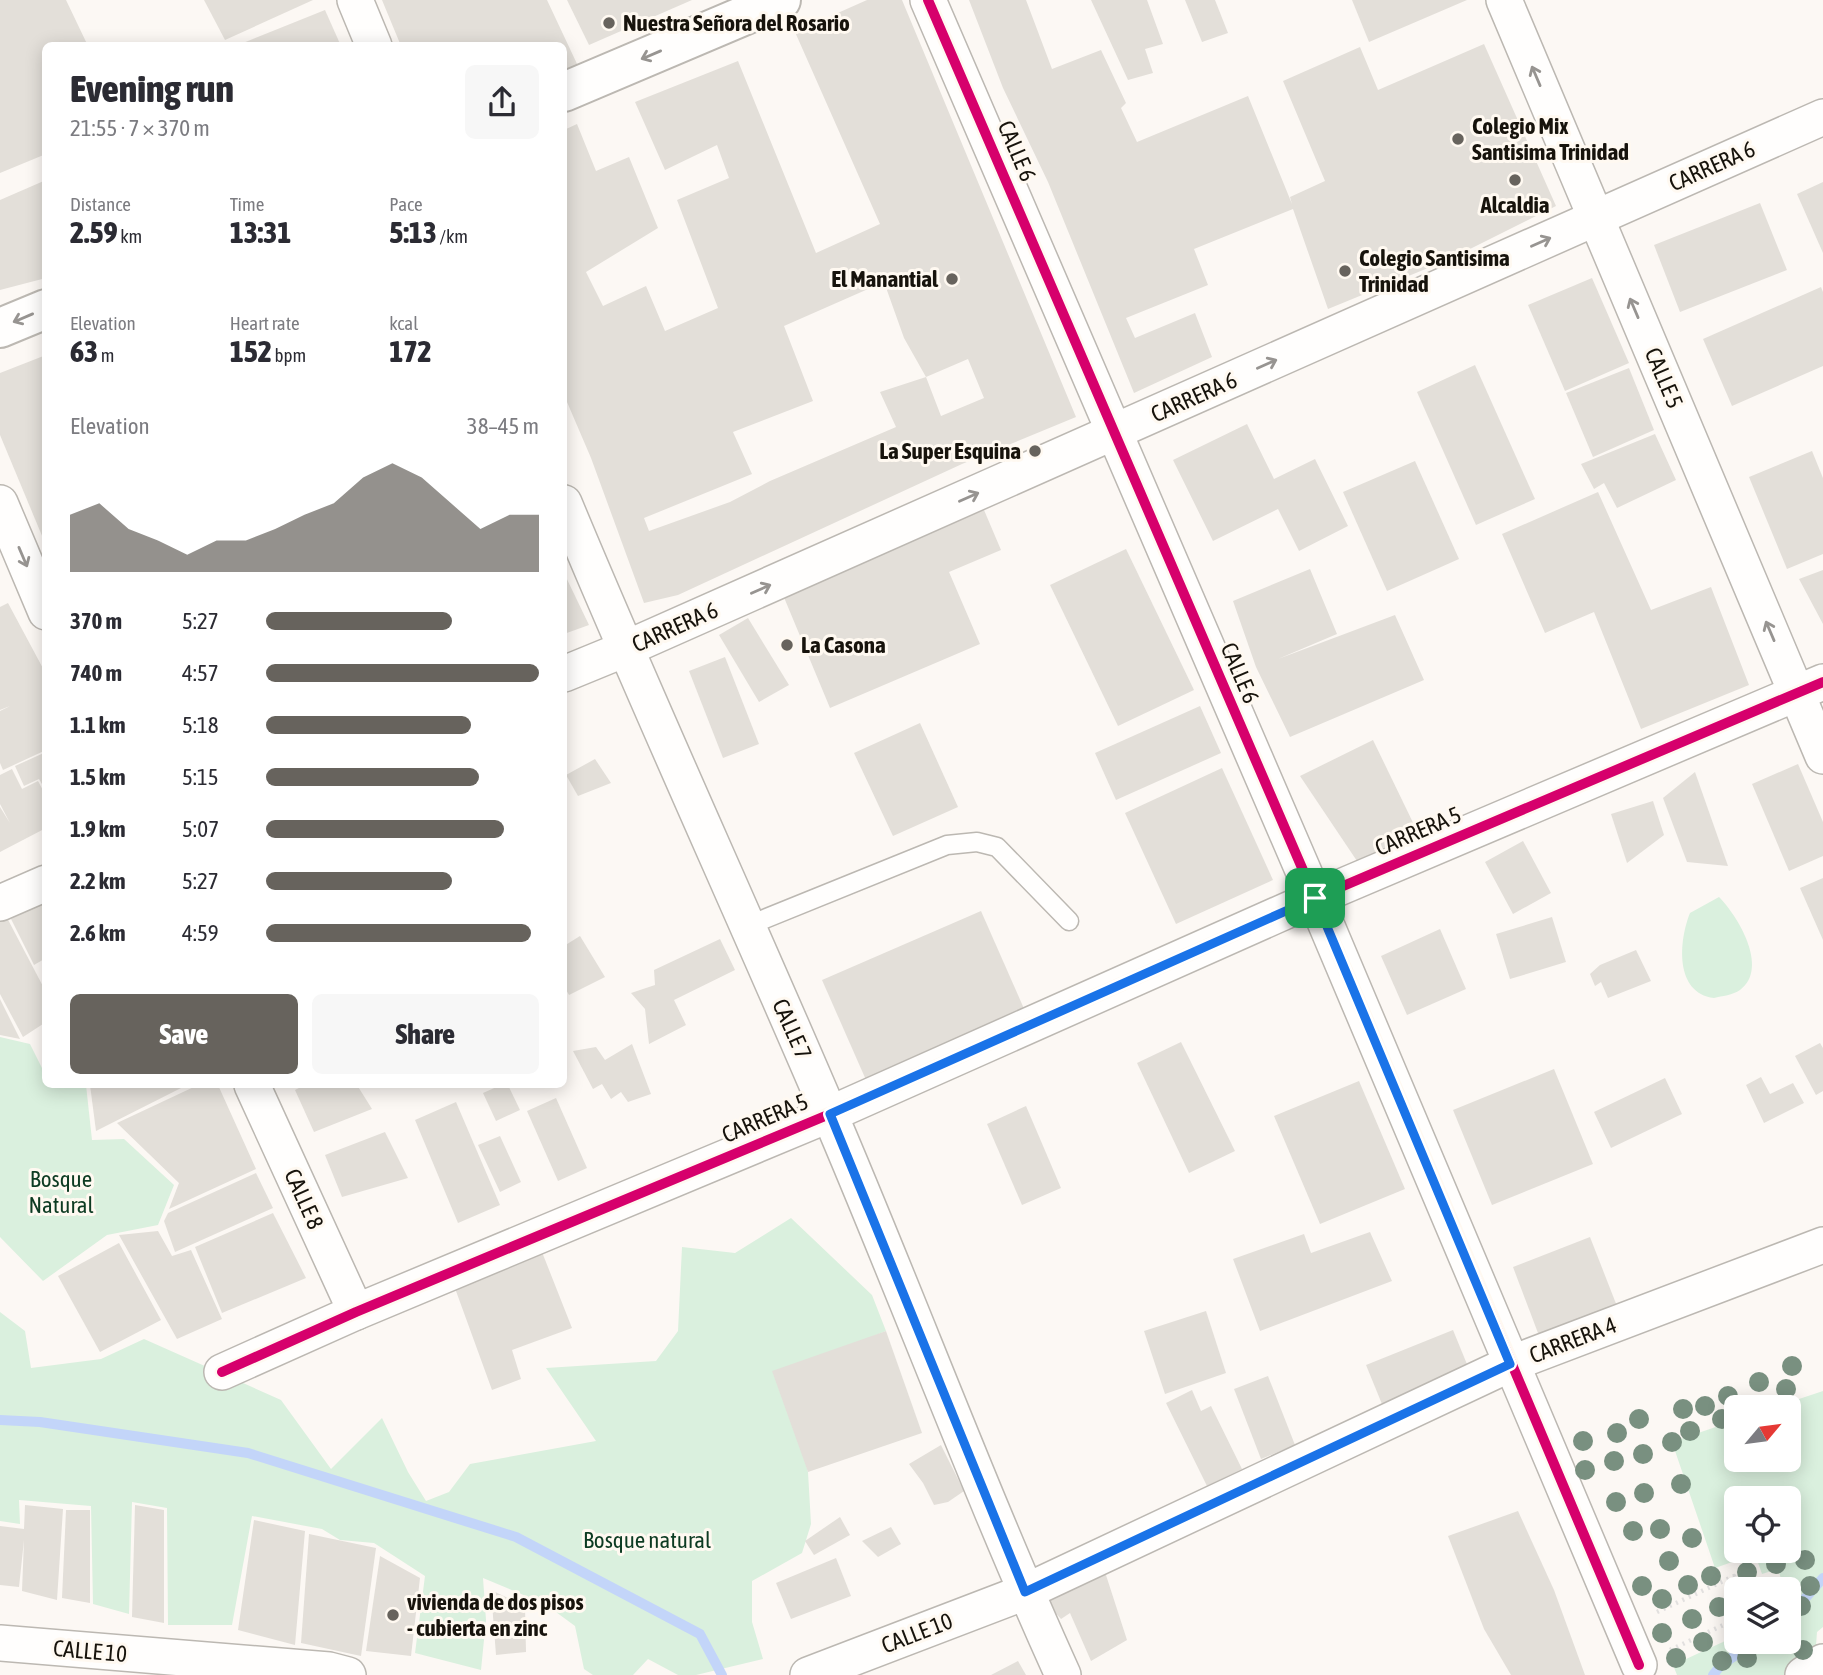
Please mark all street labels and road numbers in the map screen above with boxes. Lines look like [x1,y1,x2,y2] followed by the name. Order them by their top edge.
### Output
[993,117,1041,185] street label: CALLE 6
[1665,136,1759,196] street label: CARRERA 6
[1640,344,1688,412] street label: CALLE 5
[1147,367,1241,427] street label: CARRERA 6
[628,597,722,657] street label: CARRERA 6
[1216,639,1264,707] street label: CALLE 6
[1371,801,1465,861] street label: CARRERA 5
[767,995,817,1063] street label: CALLE 7
[718,1088,812,1148] street label: CARRERA 5
[279,1165,329,1233] street label: CALLE 8
[1526,1312,1620,1368] street label: CARRERA 4
[878,1608,956,1658] street label: CALLE 10
[52,1635,128,1667] street label: CALLE 10

